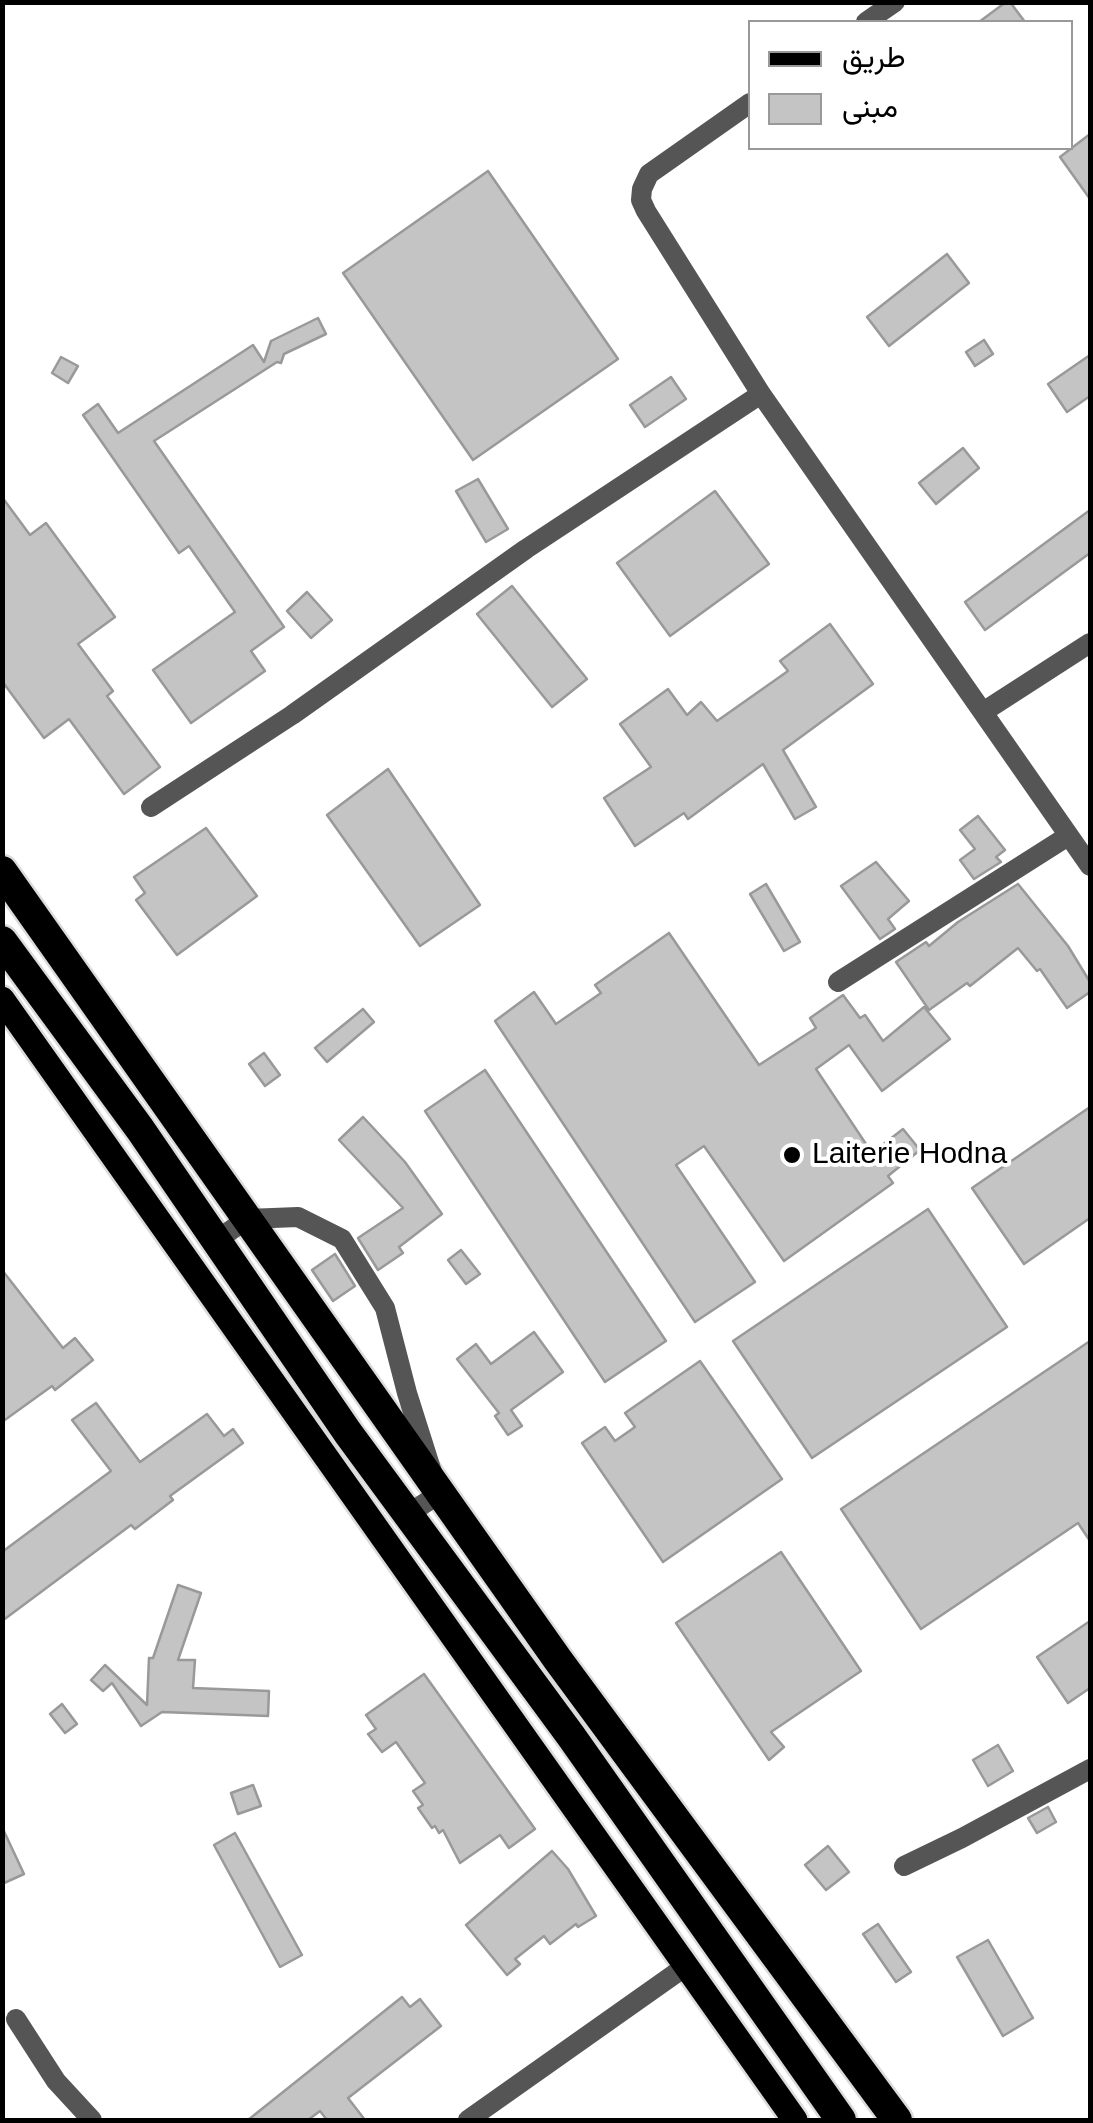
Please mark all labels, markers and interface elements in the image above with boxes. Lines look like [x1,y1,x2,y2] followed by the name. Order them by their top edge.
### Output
[748,20,1073,150] legend
[842,40,906,73] text: طريق
[842,90,898,123] text: مبنى
[812,1137,1007,1173] place label: Laiterie Hodna
[781,1144,803,1166] marker: Laiterie Hodna

